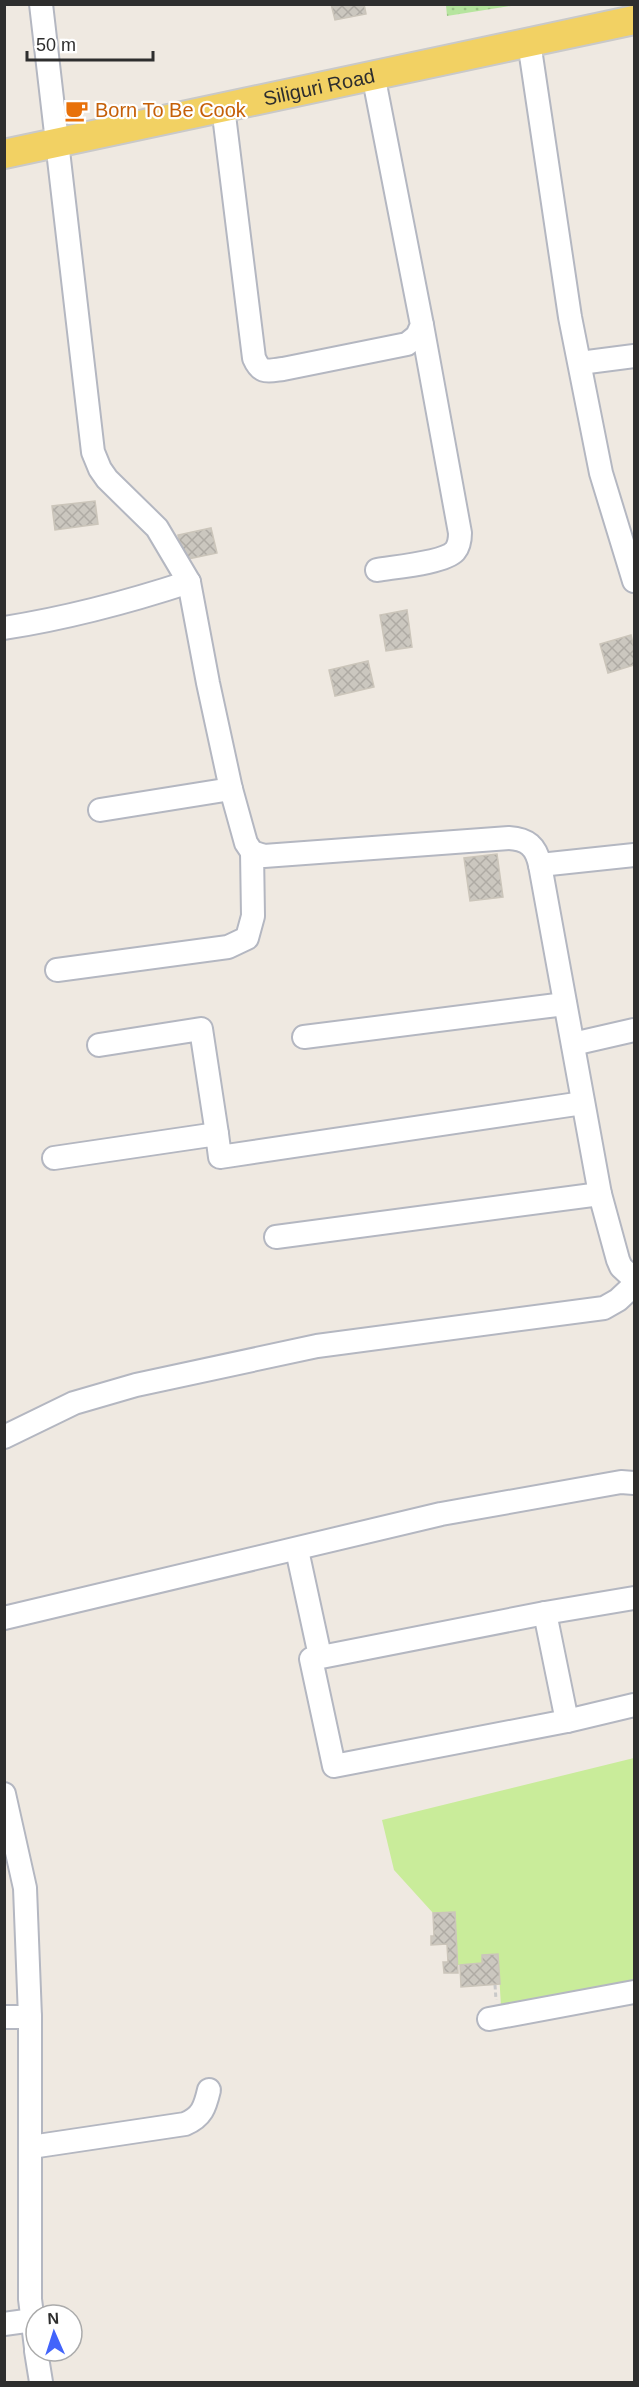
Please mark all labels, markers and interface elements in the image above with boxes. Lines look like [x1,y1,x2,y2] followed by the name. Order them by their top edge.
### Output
[27,24,153,62] scale bar
[36,35,76,55] text: 50 m
[261,64,377,110] street label: Siliguri Road
[64,97,90,123] cafe icon: Born To Be Cook
[95,99,247,121] place label: Born To Be Cook
[24,2303,84,2363] north arrow
[47,2310,59,2327] text: N

